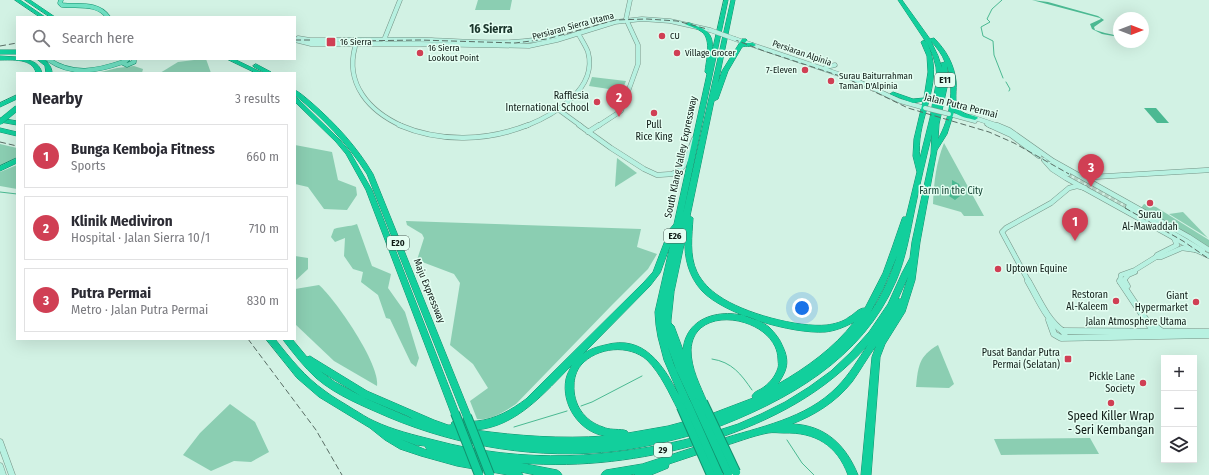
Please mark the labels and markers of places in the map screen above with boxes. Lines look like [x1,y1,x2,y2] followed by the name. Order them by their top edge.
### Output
[657,31,667,41] marker: CU
[670,31,680,41] place label: CU
[325,36,337,48] marker: 16 Sierra
[340,37,372,47] place label: 16 Sierra
[428,43,479,63] place label: 16 Sierra Lookout Point
[415,48,425,58] marker: 16 Sierra Lookout Point
[672,48,682,58] marker: Village Grocer
[685,48,736,58] place label: Village Grocer
[766,65,797,75] place label: 7-Eleven
[800,65,810,75] marker: 7-Eleven
[839,71,913,91] place label: Surau Baiturrahman Taman D'Alpinia
[826,76,836,86] marker: Surau Baiturrahman Taman D'Alpinia
[606,84,632,117] pin: 2
[506,90,589,114] place label: Rafflesia International School
[592,97,602,107] marker: Rafflesia International School
[649,108,659,118] marker: Pull Rice King
[635,119,673,143] place label: Pull Rice King
[1078,154,1104,187] pin: 3
[1145,198,1155,208] marker: Surau Al-Mawaddah
[1062,208,1088,241] pin: 1
[1122,209,1178,233] place label: Surau Al-Mawaddah
[1006,263,1068,275] place label: Uptown Equine
[993,264,1003,274] marker: Uptown Equine
[1066,289,1108,313] place label: Restoran Al-Kaleem
[1135,290,1189,314] place label: Giant Hypermarket
[1111,296,1121,306] marker: Restoran Al-Kaleem
[1191,297,1201,307] marker: Giant Hypermarket
[982,347,1060,371] place label: Pusat Bandar Putra Permai (Selatan)
[1063,354,1073,364] marker: Pusat Bandar Putra Permai (Selatan)
[1089,371,1136,395] place label: Pickle Lane Society
[1138,378,1148,388] marker: Pickle Lane Society
[1106,398,1116,408] marker: Speed Killer Wrap - Seri Kembangan
[1067,409,1155,437] place label: Speed Killer Wrap - Seri Kembangan

